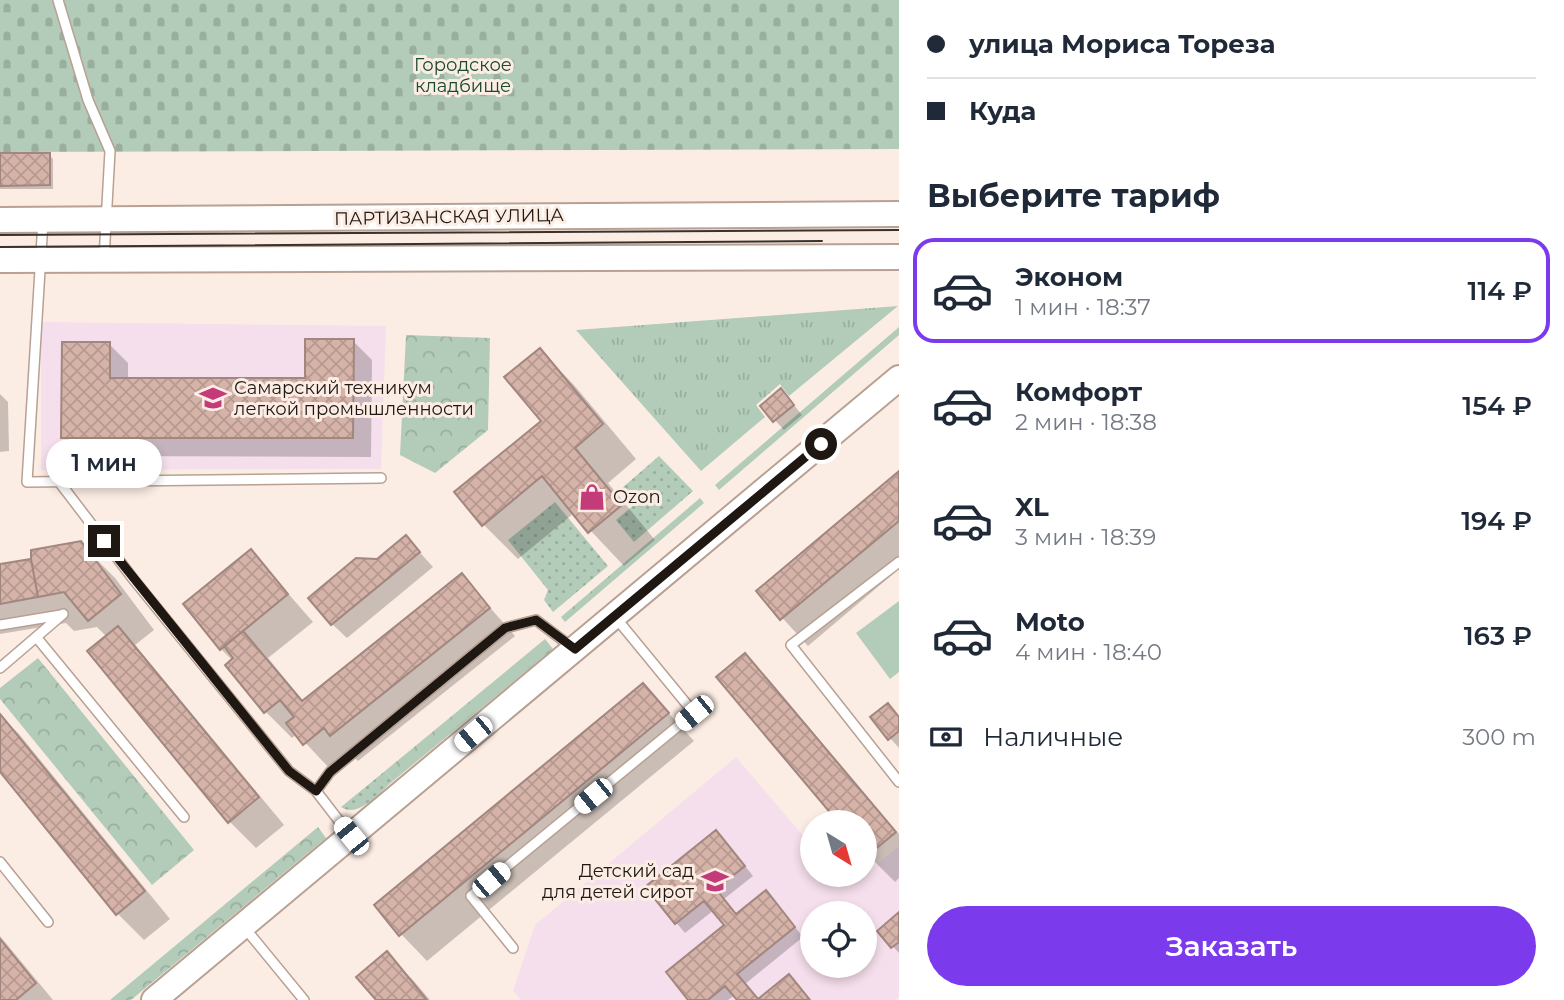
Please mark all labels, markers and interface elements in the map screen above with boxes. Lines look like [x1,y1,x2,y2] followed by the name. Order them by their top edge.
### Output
[969,28,1275,60] text: улица Мориса Тореза
[414,54,512,97] park label: Городское кладбище
[969,95,1036,127] text: Куда
[927,176,1220,215] text: Выберите тариф
[334,204,565,230] street label: ПАРТИЗАНСКАЯ УЛИЦА
[931,259,994,322] icon: car
[1015,261,1123,293] text: Эконом
[1468,275,1532,307] text: 114 ₽
[1015,293,1151,321] text: 1 мин · 18:37
[931,374,994,437] icon: car
[1015,376,1142,408] text: Комфорт
[234,377,474,420] place label: Самарский техникум легкой промышленности
[198,383,228,413] school or university icon: Самарский техникум легкой промышленности
[1462,390,1532,422] text: 154 ₽
[1015,408,1157,436] text: 2 мин · 18:38
[805,428,837,460] route start
[46,440,162,489] callout: 1 мин
[71,449,137,477] text: 1 мин
[577,482,607,512] shop icon: Ozon
[613,486,661,508] place label: Ozon
[931,489,994,552] icon: car
[1015,491,1049,523] text: XL
[1461,505,1532,537] text: 194 ₽
[1015,523,1156,551] text: 3 мин · 18:39
[88,525,120,557] route end
[931,604,994,667] icon: car
[1015,606,1085,638] text: Moto
[1464,620,1532,652] text: 163 ₽
[1015,638,1162,666] text: 4 мин · 18:40
[672,692,717,734] car
[451,712,496,756] car
[927,718,965,756] icon: cash
[983,721,1123,753] text: Наличные
[1462,723,1536,751] text: 300 m
[571,775,616,817] car
[800,810,877,887] north arrow
[800,810,877,978] map controls
[330,813,373,859] car
[469,858,514,902] car
[542,860,694,903] place label: Детский сад для детей сирот
[700,866,730,896] school or university icon: Детский сад для детей сирот
[800,901,877,978] button: locate
[927,906,1536,986] button: Заказать

